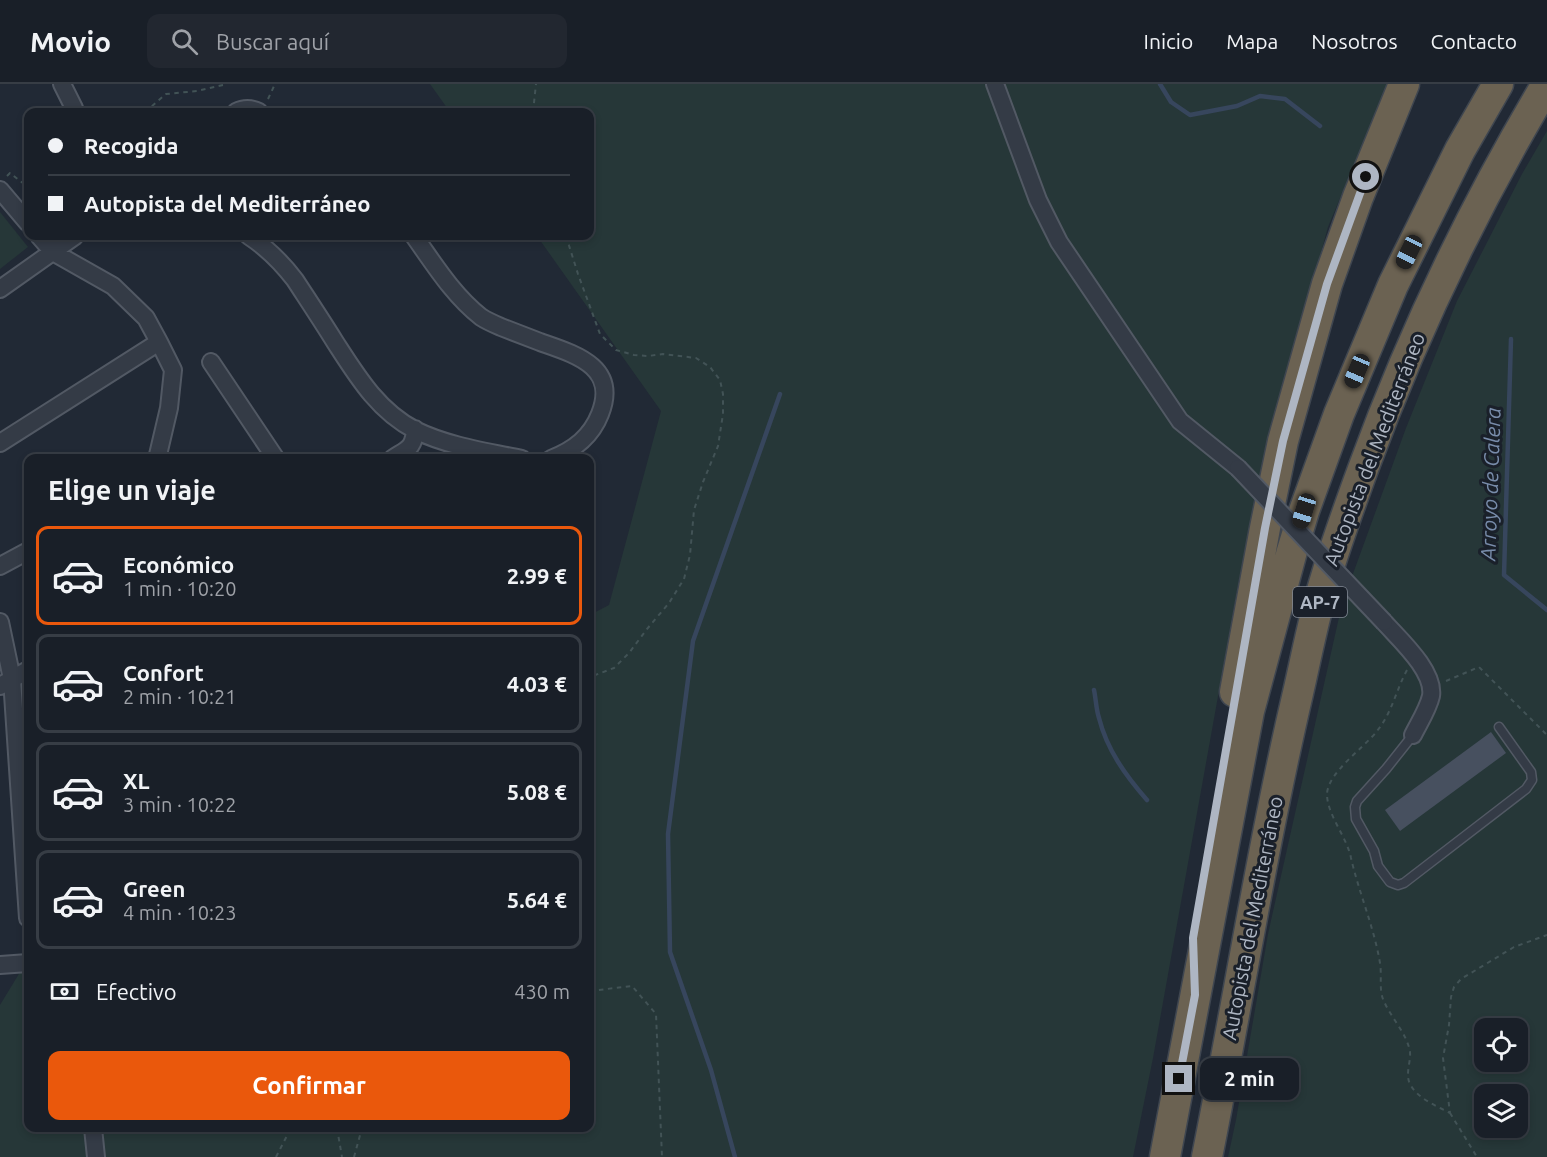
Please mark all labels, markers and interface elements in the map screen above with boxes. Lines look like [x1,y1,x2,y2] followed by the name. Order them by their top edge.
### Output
[147,14,567,68] search box
[168,25,201,58] icon: search
[30,26,111,57] text: Movio
[216,29,329,54] text: Buscar aquí
[1144,29,1193,53] text: Inicio
[1226,29,1278,53] text: Mapa
[1311,29,1398,53] text: Nosotros
[1431,29,1517,53] text: Contacto
[84,133,179,158] text: Recogida
[1352,163,1379,190] route start
[84,191,370,216] text: Autopista del Mediterráneo
[1393,232,1425,272] car
[1319,329,1429,569] street label: Autopista del Mediterráneo
[1342,351,1372,391] car
[1475,407,1505,562] water label: Arroyo de Calera
[48,475,216,505] text: Elige un viaje
[1290,491,1318,531] car
[51,549,105,603] icon: car
[123,552,234,577] text: Económico
[507,563,567,588] text: 2.99 €
[123,577,237,600] text: 1 min · 10:20
[1293,587,1347,617] road number: AP-7
[51,657,105,711] icon: car
[123,660,204,685] text: Confort
[507,671,567,696] text: 4.03 €
[123,685,237,708] text: 2 min · 10:21
[51,765,105,819] icon: car
[123,768,150,793] text: XL
[507,779,567,804] text: 5.08 €
[123,793,237,816] text: 3 min · 10:22
[1217,794,1287,1042] street label: Autopista del Mediterráneo
[51,873,105,927] icon: car
[123,876,185,901] text: Green
[507,887,567,912] text: 5.64 €
[123,901,237,924] text: 4 min · 10:23
[48,975,81,1008] icon: cash
[96,979,177,1004] text: Efectivo
[514,980,570,1003] text: 430 m
[1474,1018,1528,1138] map controls
[1474,1018,1528,1072] button: locate
[48,1051,570,1120] button: Confirmar
[1200,1058,1299,1100] callout: 2 min
[1165,1065,1192,1092] route end
[1224,1067,1275,1090] text: 2 min
[1474,1084,1528,1138] button: layers

